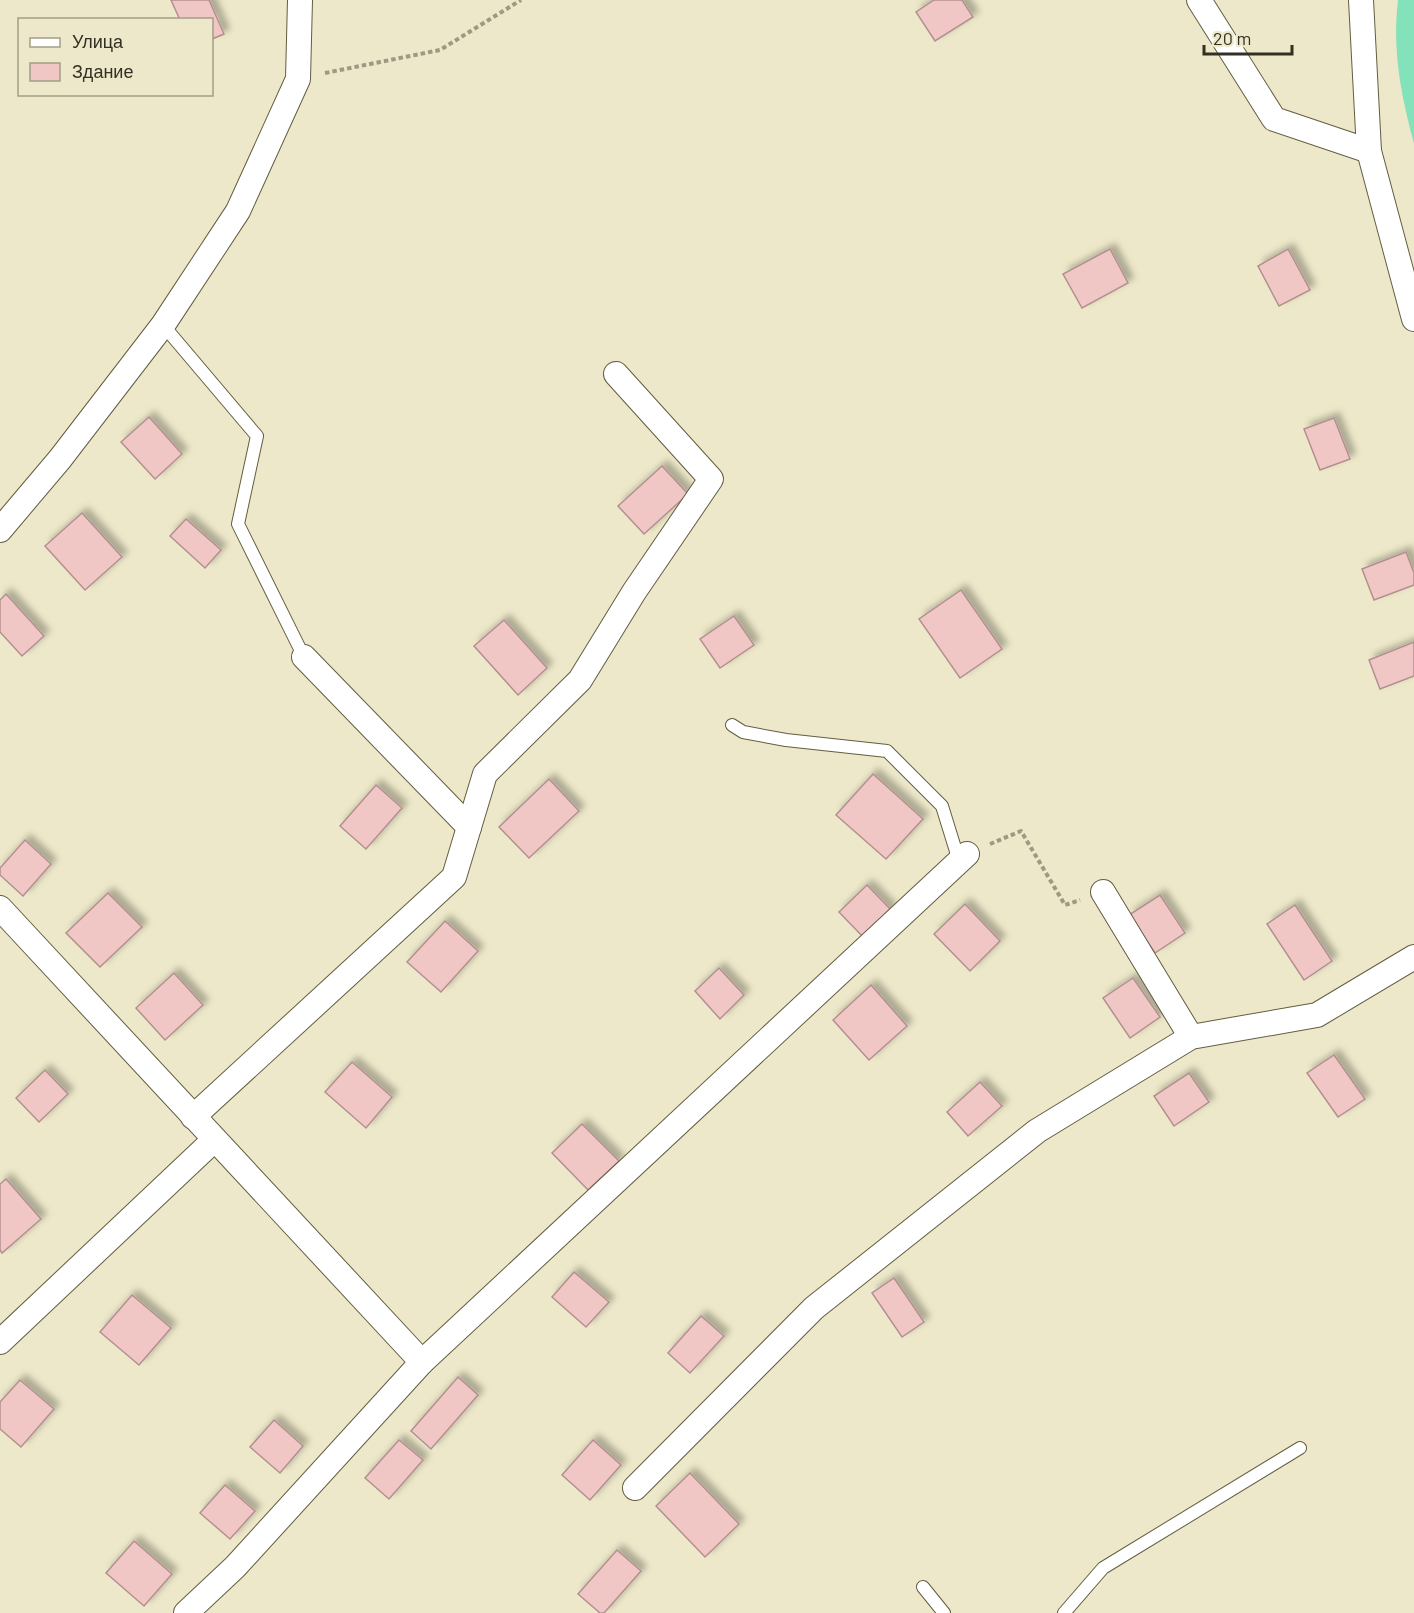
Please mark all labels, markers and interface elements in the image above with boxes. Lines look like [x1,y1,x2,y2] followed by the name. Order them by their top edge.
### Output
[18,18,213,96] legend
[1204,18,1292,56] scale bar
[1213,27,1251,49] text: 20 m
[72,30,124,52] text: Улица
[72,60,133,82] text: Здание

